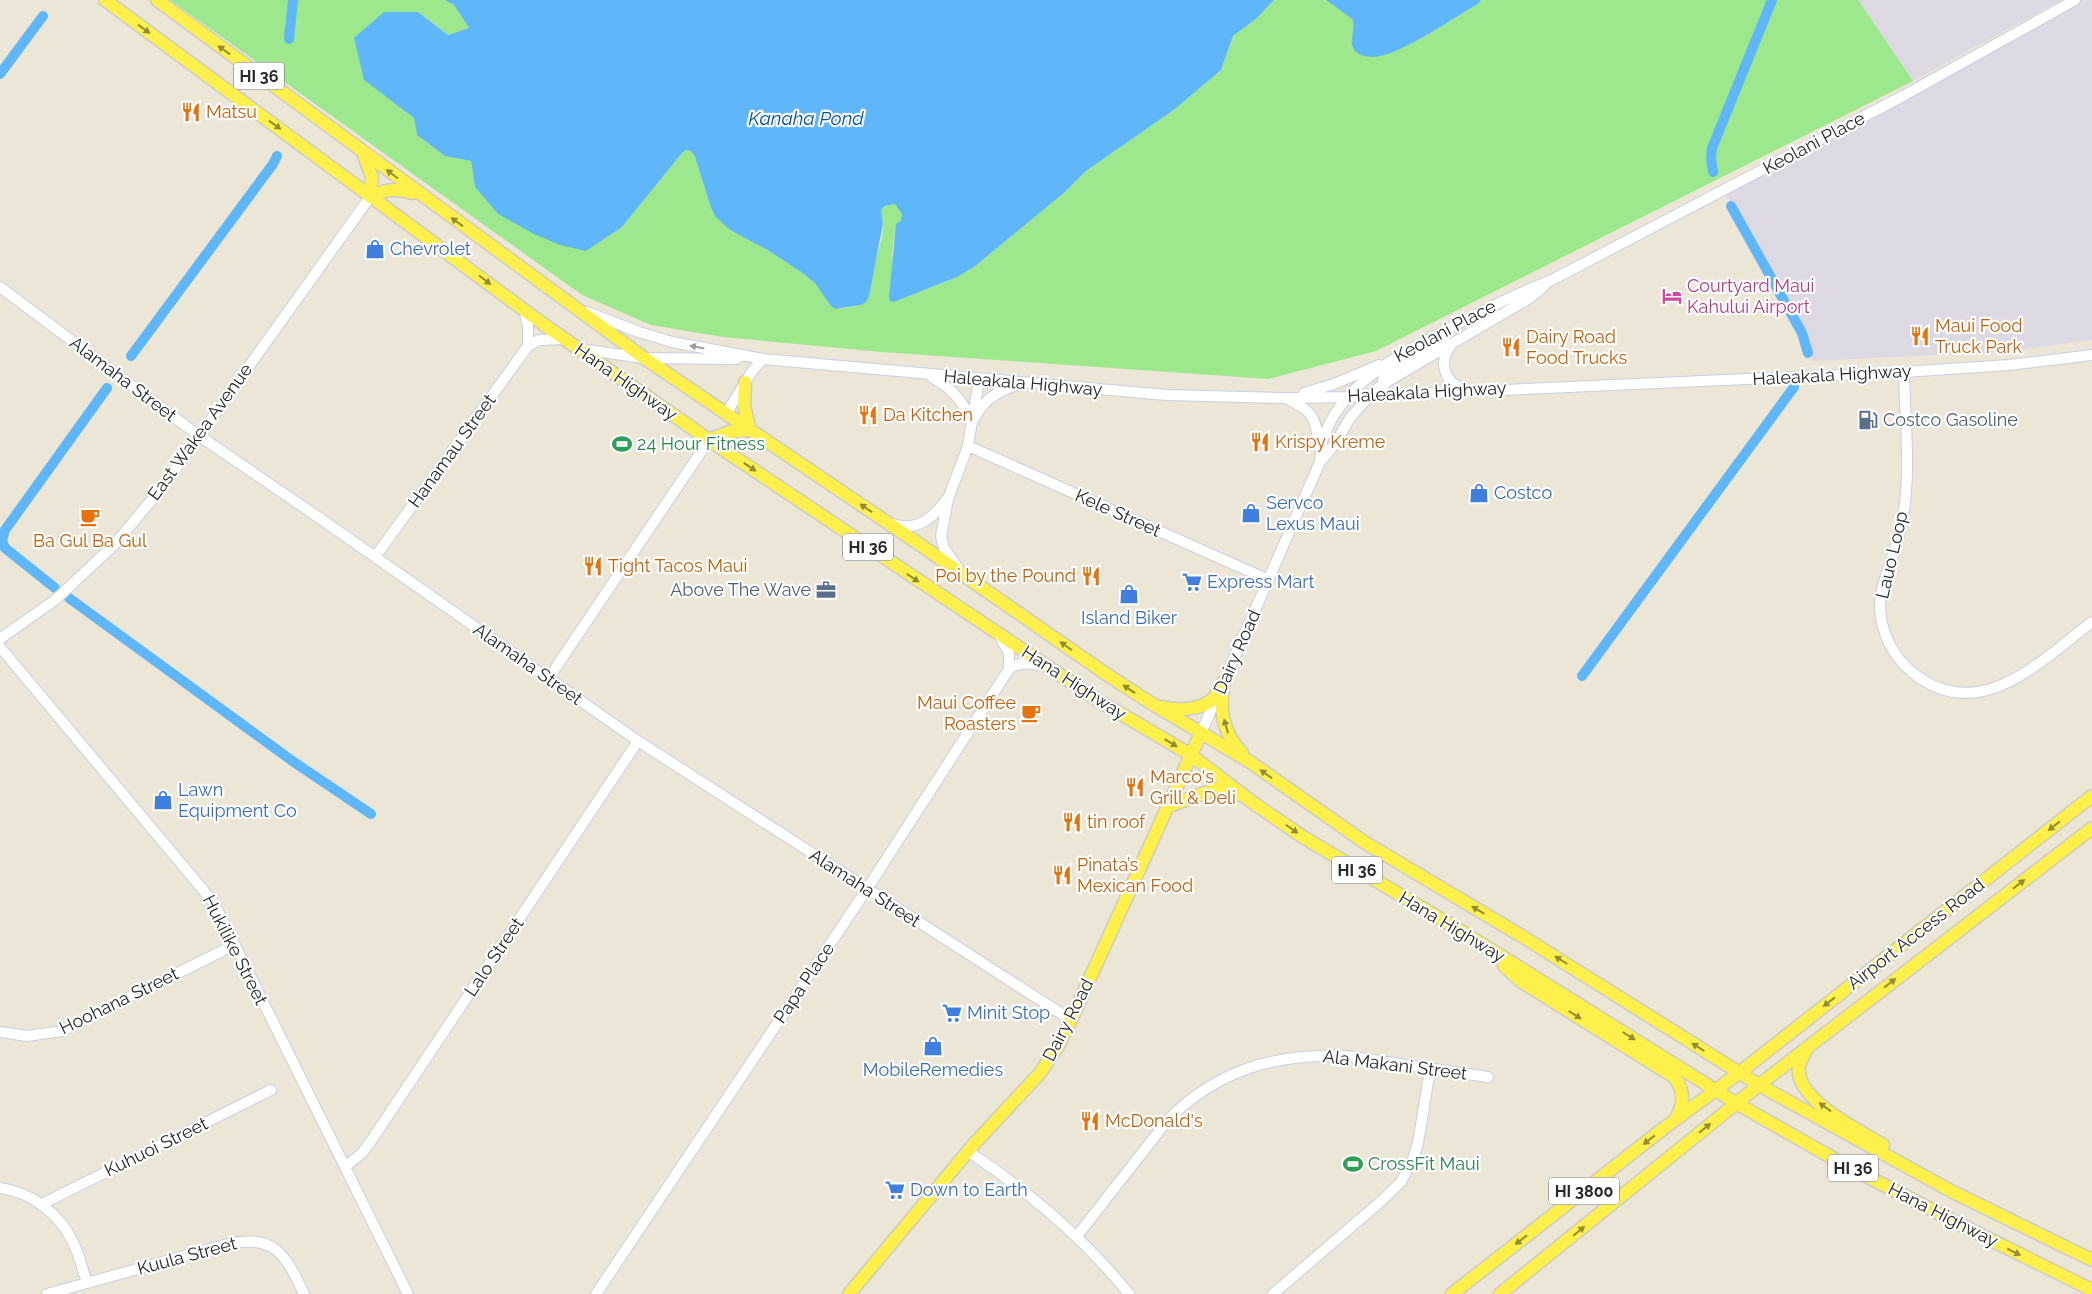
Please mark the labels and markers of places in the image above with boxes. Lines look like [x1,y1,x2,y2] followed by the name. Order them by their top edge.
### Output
[180,101,202,123] restaurant icon: Matsu
[206,101,257,122] place label: Matsu
[364,238,386,260] shop icon: Chevrolet
[390,238,471,259] place label: Chevrolet
[1687,275,1814,317] place label: Courtyard Maui Kahului Airport
[1661,285,1683,307] hotel icon: Courtyard Maui Kahului Airport
[1935,315,2023,357] place label: Maui Food Truck Park
[1909,325,1931,347] restaurant icon: Maui Food Truck Park
[1526,326,1627,368] place label: Dairy Road Food Trucks
[1500,336,1522,358] restaurant icon: Dairy Road Food Trucks
[857,404,879,426] restaurant icon: Da Kitchen
[883,404,973,425] place label: Da Kitchen
[1857,409,1879,431] fuel station icon: Costco Gasoline
[1883,409,2018,430] place label: Costco Gasoline
[1249,431,1271,453] restaurant icon: Krispy Kreme
[1275,431,1386,452] place label: Krispy Kreme
[611,433,633,455] sports icon: 24 Hour Fitness
[637,433,765,454] place label: 24 Hour Fitness
[1468,482,1490,504] shop icon: Costco
[1494,482,1552,503] place label: Costco
[1266,492,1360,534] place label: Servco Lexus Maui
[1240,502,1262,524] shop icon: Servco Lexus Maui
[79,506,101,528] cafe icon: Ba Gul Ba Gul
[33,530,147,551] place label: Ba Gul Ba Gul
[582,555,604,577] restaurant icon: Tight Tacos Maui
[608,555,747,576] place label: Tight Tacos Maui
[935,565,1076,586] place label: Poi by the Pound
[1080,565,1102,587] restaurant icon: Poi by the Pound
[1181,571,1203,593] supermarket icon: Express Mart
[1207,571,1315,592] place label: Express Mart
[670,579,811,600] place label: Above The Wave
[815,579,837,601] office icon: Above The Wave
[1118,583,1140,605] shop icon: Island Biker
[1081,607,1178,628] place label: Island Biker
[917,692,1016,734] place label: Maui Coffee Roasters
[1020,702,1042,724] cafe icon: Maui Coffee Roasters
[1150,766,1236,808] place label: Marco's Grill & Deli
[1124,776,1146,798] restaurant icon: Marco's Grill & Deli
[178,779,297,821] place label: Lawn Equipment Co
[152,789,174,811] shop icon: Lawn Equipment Co
[1061,811,1083,833] restaurant icon: tin roof
[1087,811,1146,832] place label: tin roof
[1077,854,1193,896] place label: Pinata’s Mexican Food
[1051,864,1073,886] restaurant icon: Pinata’s Mexican Food
[941,1002,963,1024] supermarket icon: Minit Stop
[967,1002,1050,1023] place label: Minit Stop
[922,1035,944,1057] shop icon: MobileRemedies
[863,1059,1003,1080] place label: MobileRemedies
[1079,1110,1101,1132] restaurant icon: McDonald's
[1105,1110,1203,1131] place label: McDonald's
[1342,1153,1364,1175] sports icon: CrossFit Maui
[1368,1153,1480,1174] place label: CrossFit Maui
[884,1179,906,1201] supermarket icon: Down to Earth
[910,1179,1028,1200] place label: Down to Earth

